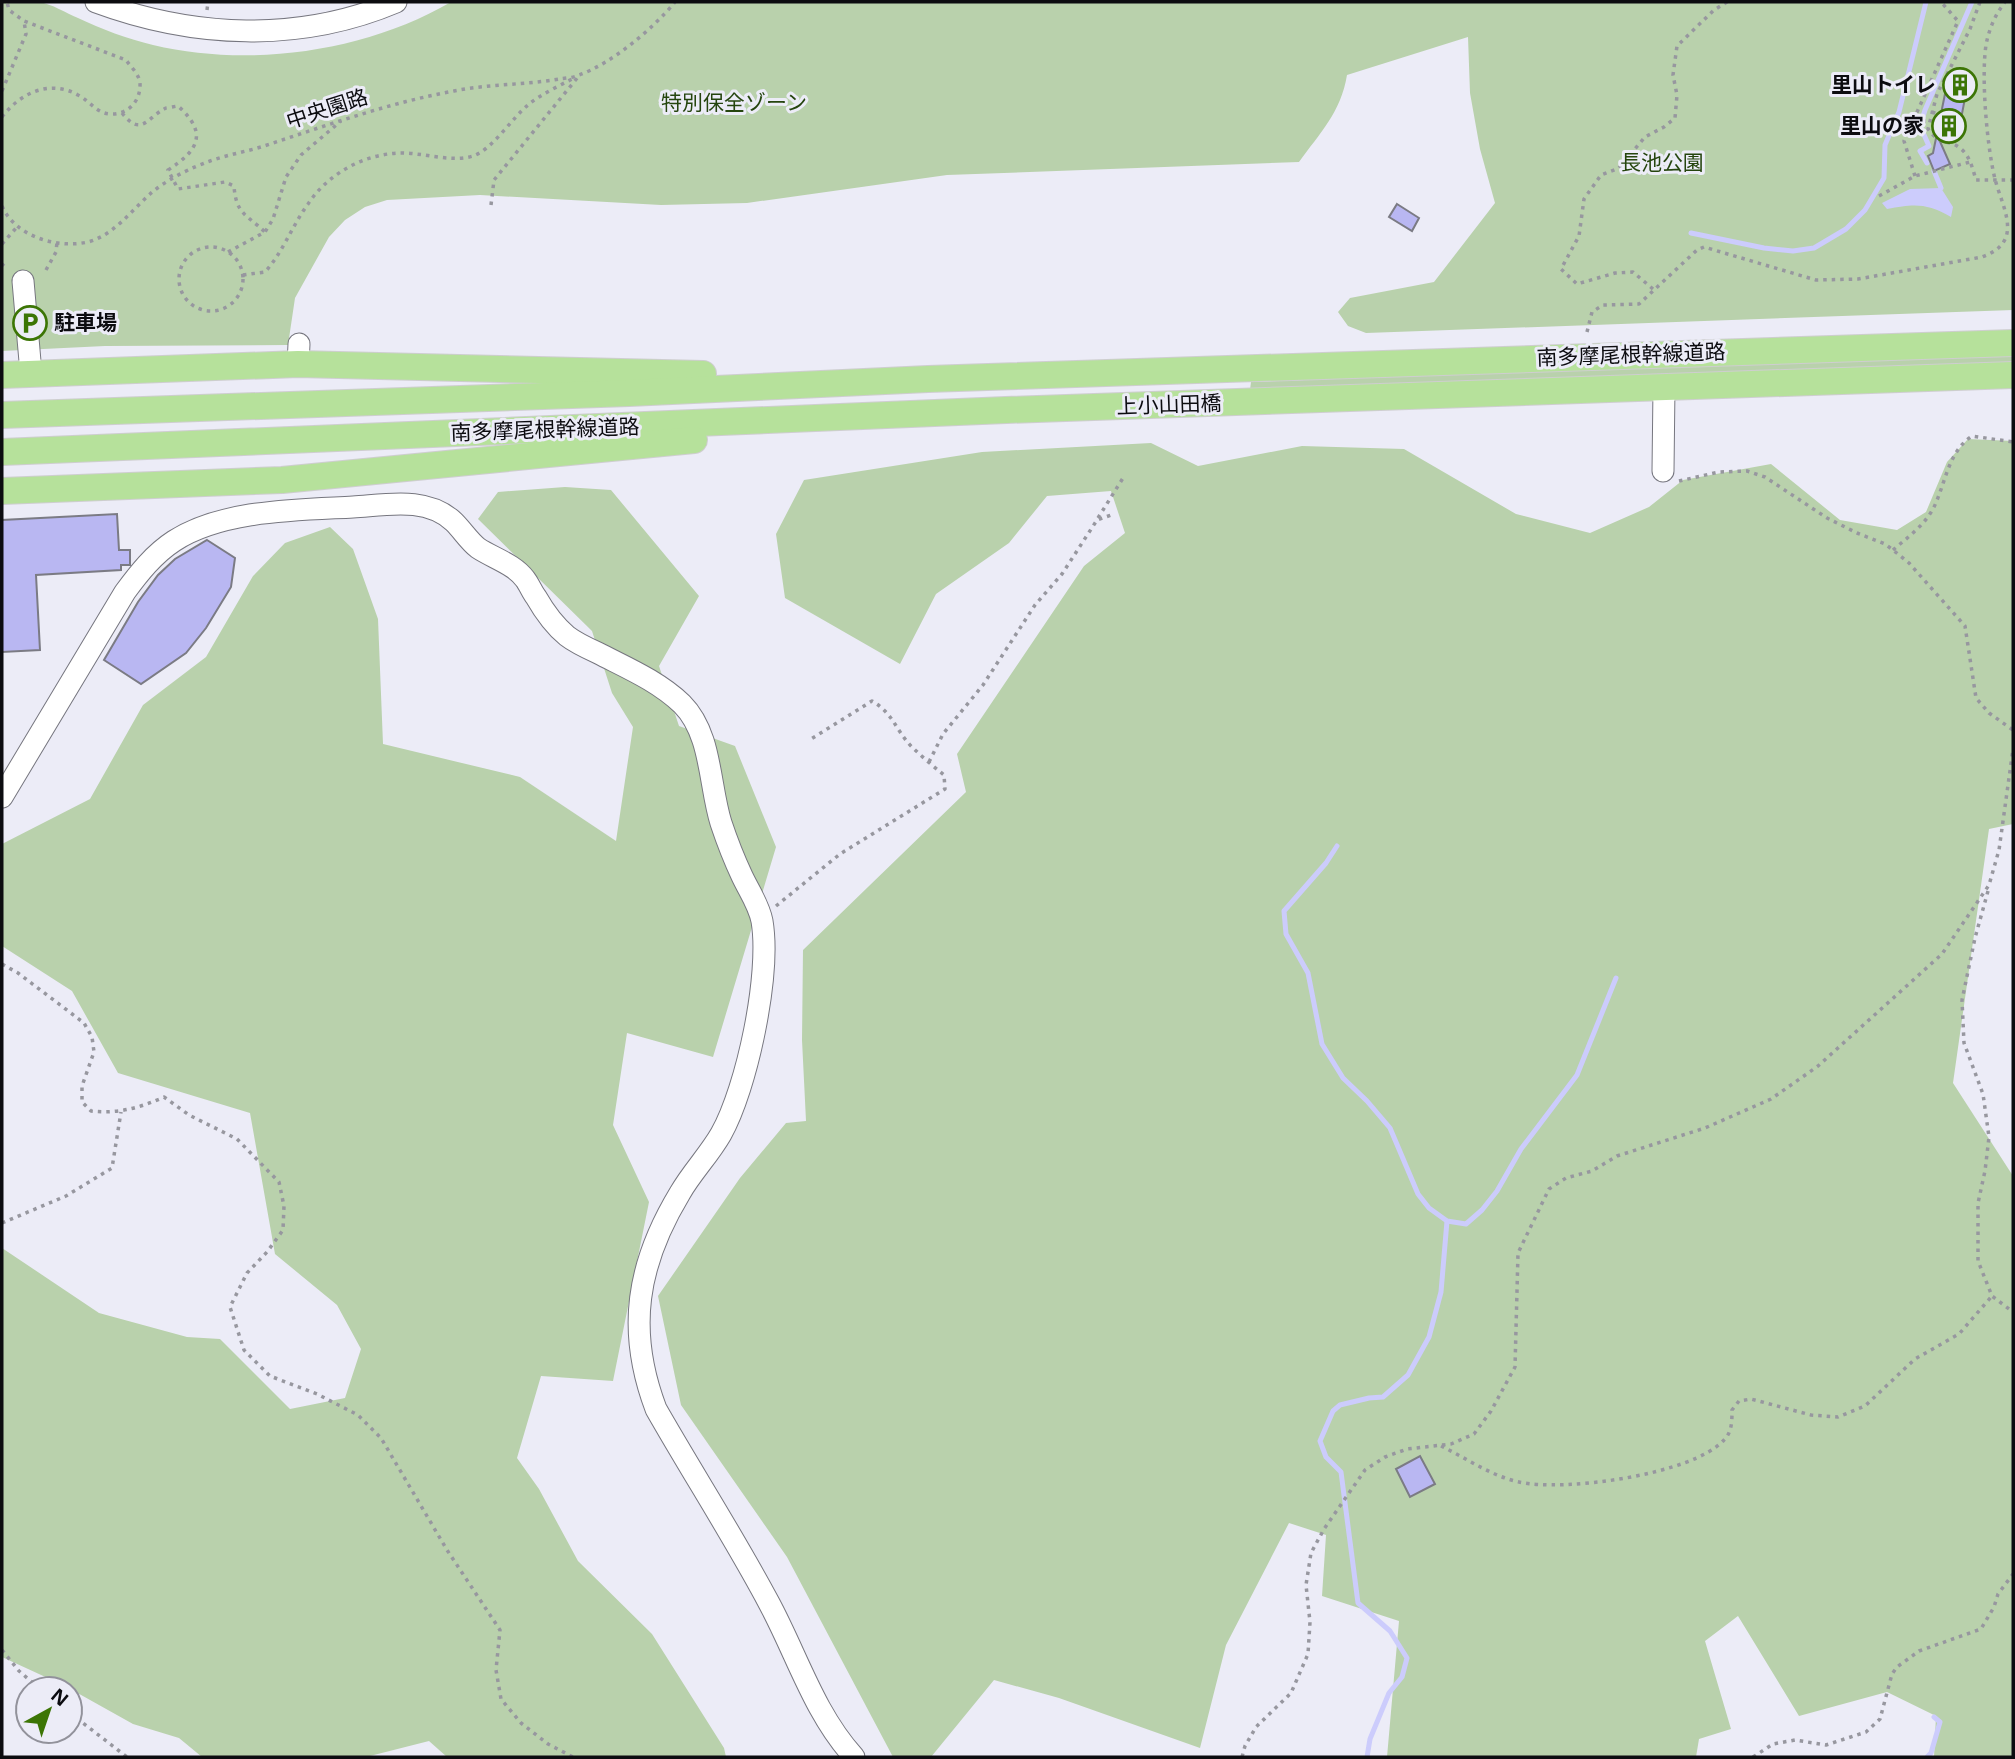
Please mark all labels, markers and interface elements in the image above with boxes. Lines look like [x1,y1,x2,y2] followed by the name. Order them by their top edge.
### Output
[1941,66,1979,104] building icon: 里山トイレ
[1831,70,1936,98] place label: 里山トイレ
[282,82,371,134] street label: 中央園路
[661,88,807,116] park label: 特別保全ゾーン
[1930,107,1968,145] building icon: 里山の家
[1840,111,1924,139] place label: 里山の家
[1620,148,1704,176] park label: 長池公園
[11,304,49,342] parking icon: 駐車場
[54,308,117,336] place label: 駐車場
[1536,337,1726,371] street label: 南多摩尾根幹線道路
[1116,388,1222,420] street label: 上小山田橋
[450,412,640,446] street label: 南多摩尾根幹線道路
[14,1675,84,1745] north arrow
[46,1682,74,1712] text: N

